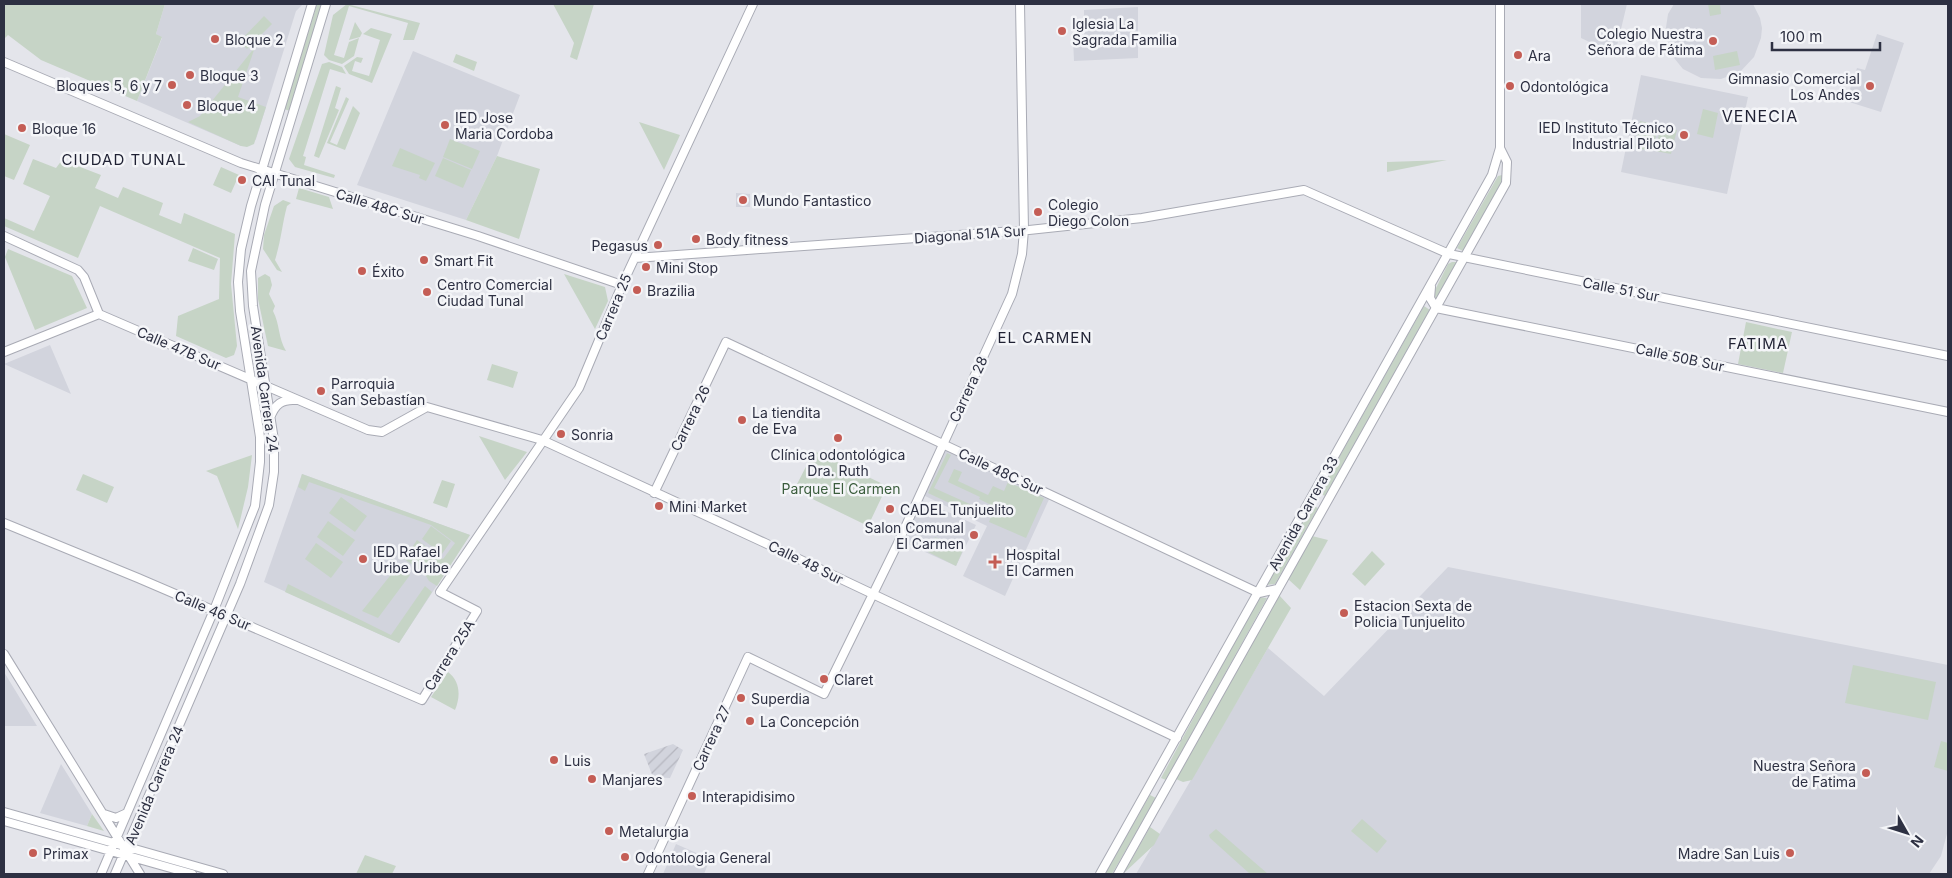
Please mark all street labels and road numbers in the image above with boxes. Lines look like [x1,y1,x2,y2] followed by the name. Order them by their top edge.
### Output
[334,185,426,227] street label: Calle 48C Sur
[913,222,1027,246] street label: Diagonal 51A Sur
[591,271,635,343] street label: Carrera 25
[1581,273,1661,305] street label: Calle 51 Sur
[134,323,224,373] street label: Calle 47B Sur
[248,325,282,453] street label: Avenida Carrera 24
[1634,339,1726,375] street label: Calle 50B Sur
[945,353,991,425] street label: Carrera 28
[667,382,713,454] street label: Carrera 26
[956,444,1046,498] street label: Calle 48C Sur
[1265,453,1341,573] street label: Avenida Carrera 33
[766,537,846,587] street label: Calle 48 Sur
[172,586,254,634] street label: Calle 46 Sur
[420,616,478,694] street label: Carrera 25A
[688,702,734,773] street label: Carrera 27
[121,723,187,847] street label: Avenida Carrera 24

